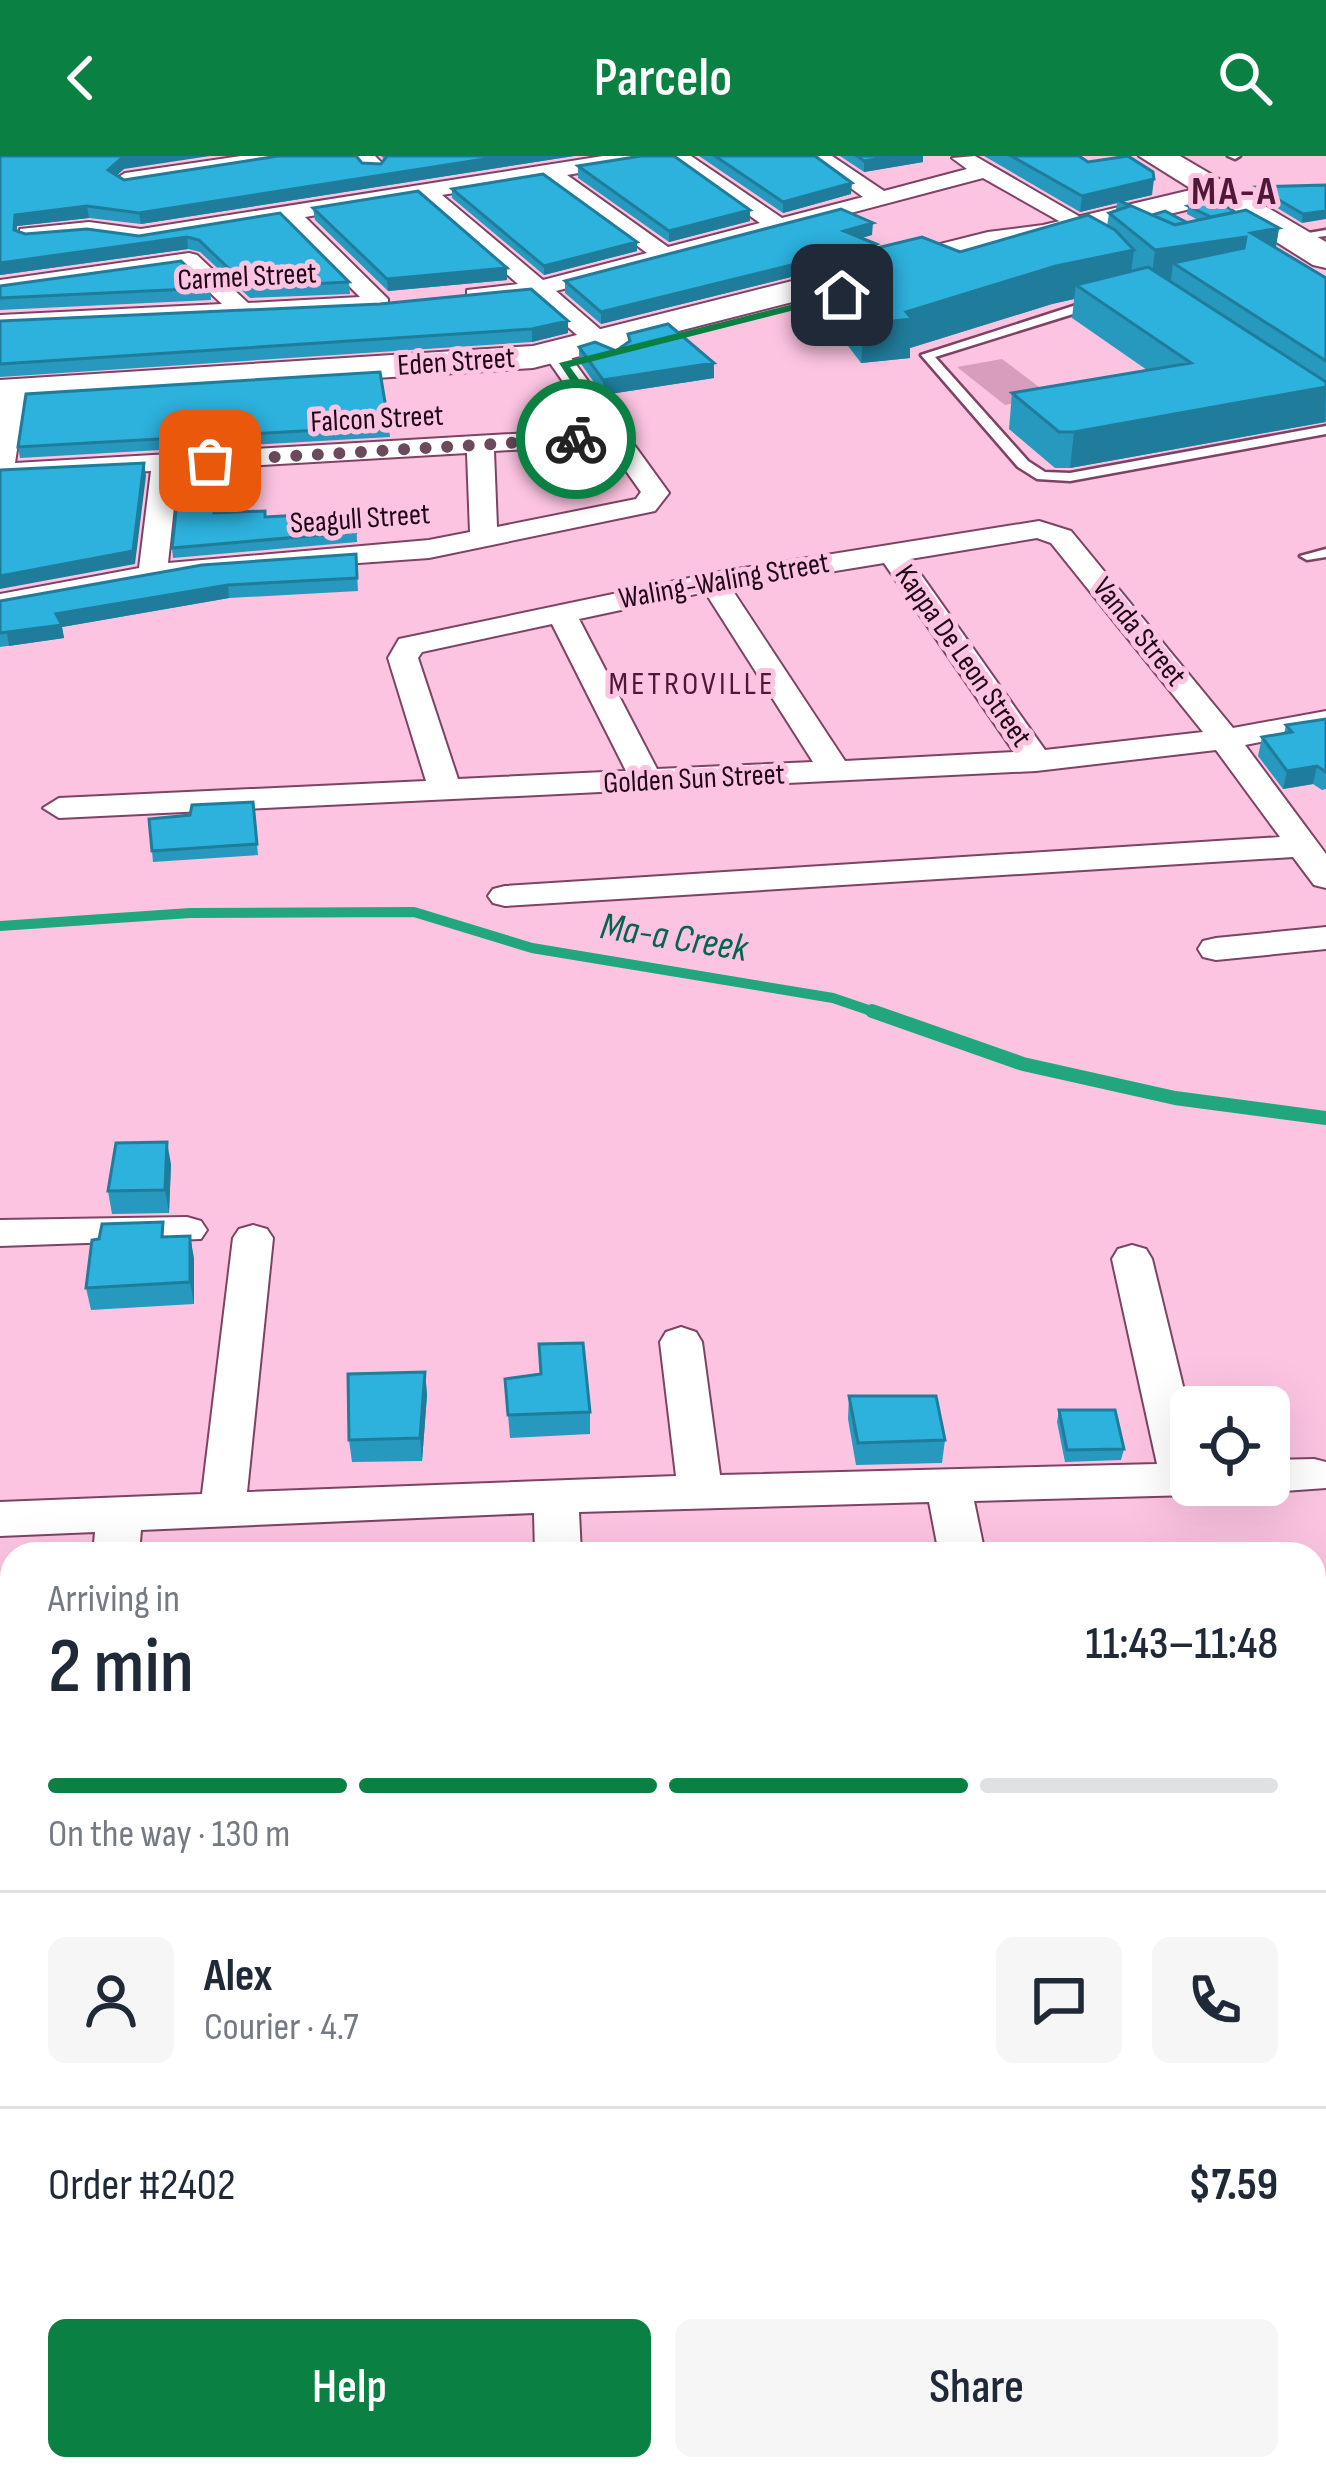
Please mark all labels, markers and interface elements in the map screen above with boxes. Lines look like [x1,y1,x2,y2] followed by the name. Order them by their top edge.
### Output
[48,45,114,111] icon: back
[1212,45,1278,111] icon: search
[594,46,732,111] text: Parcelo
[1191,169,1279,216] district label: MA-A
[791,244,893,346] pin
[177,255,317,299] street label: Carmel Street
[809,262,875,328] icon: home
[396,340,516,384] street label: Eden Street
[516,379,636,499] courier
[310,398,444,440] street label: Falcon Street
[543,406,609,472] icon: bike
[159,410,261,512] pin
[177,428,243,494] icon: bag
[289,496,431,542] street label: Seagull Street
[616,545,832,617] street label: Waling-Waling Street
[887,558,1039,754] street label: Kappa De Leon Street
[1084,571,1194,693] street label: Vanda Street
[608,664,776,704] district label: METROVILLE
[602,756,786,802] street label: Golden Sun Street
[597,903,752,973] water label: Ma-a Creek
[1170,1386,1290,1506] map controls
[1170,1386,1290,1506] button: locate
[48,1576,180,1623] text: Arriving in
[1086,1617,1278,1672] text: 11:43–11:48
[48,1621,194,1714] text: 2 min
[48,1811,290,1858] text: On the way · 130 m
[48,1937,174,2063] button: person
[996,1937,1122,2063] button: chat
[1152,1937,1278,2063] button: phone
[204,1949,272,2004] text: Alex
[204,2004,359,2051] text: Courier · 4.7
[48,2158,235,2213] text: Order #2402
[1188,2158,1278,2213] text: $7.59
[48,2319,651,2457] button: Help
[675,2319,1278,2457] button: Share

